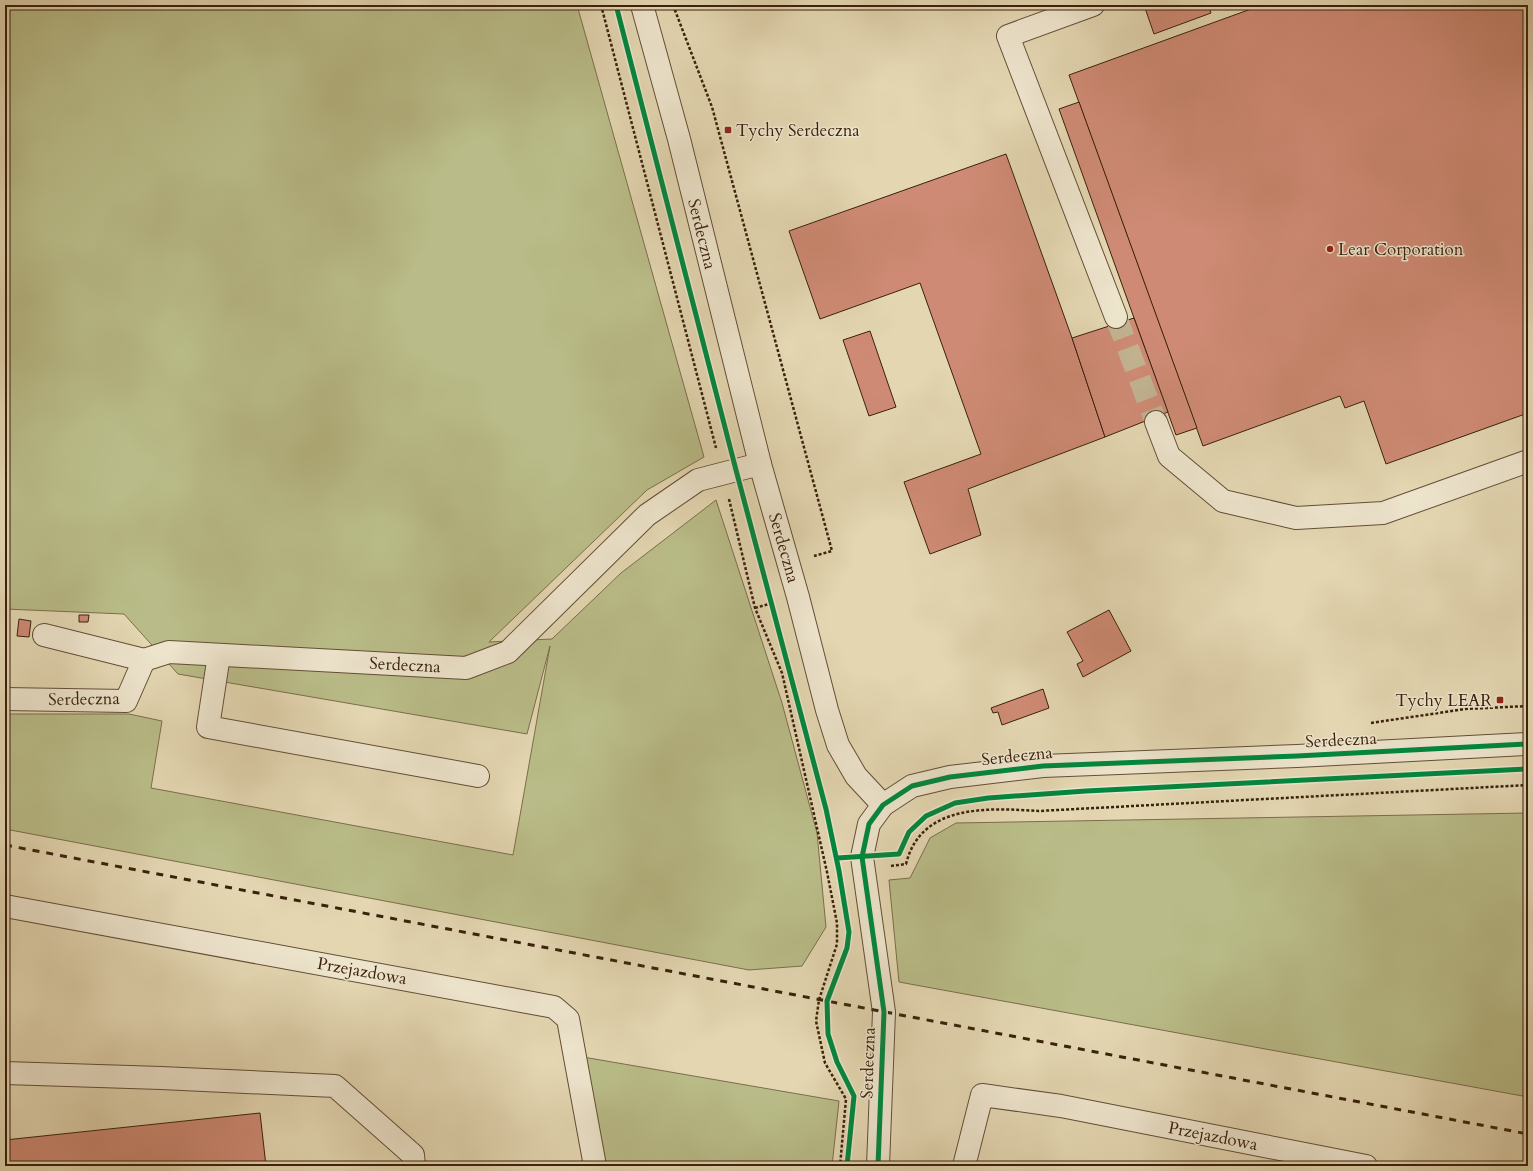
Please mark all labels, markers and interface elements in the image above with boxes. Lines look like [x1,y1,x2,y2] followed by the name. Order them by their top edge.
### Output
[736,119,860,142] place label: Tychy Serdeczna
[723,125,733,135] marker: Tychy Serdeczna
[682,196,722,272] street label: Serdeczna
[1338,238,1464,261] place label: Lear Corporation
[1325,244,1335,254] marker: Lear Corporation
[763,510,805,586] street label: Serdeczna
[369,652,442,678] street label: Serdeczna
[48,687,121,711] street label: Serdeczna
[1395,689,1492,712] place label: Tychy LEAR
[1495,695,1505,705] marker: Tychy LEAR
[1305,727,1378,753] street label: Serdeczna
[980,741,1054,771] street label: Serdeczna
[315,952,409,990] street label: Przejazdowa
[855,1026,881,1099] street label: Serdeczna
[1166,1116,1260,1156] street label: Przejazdowa

